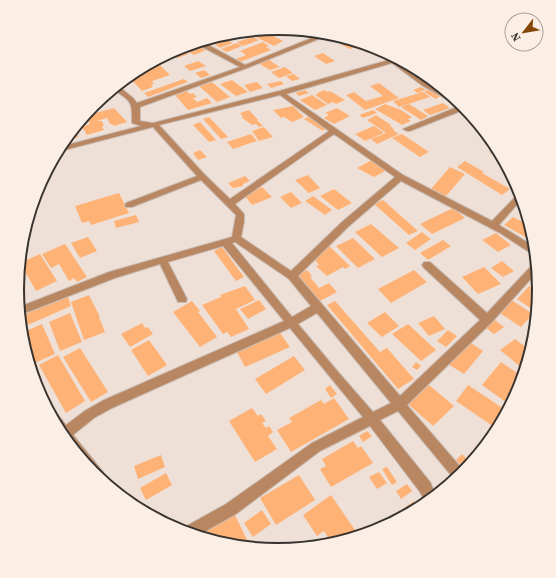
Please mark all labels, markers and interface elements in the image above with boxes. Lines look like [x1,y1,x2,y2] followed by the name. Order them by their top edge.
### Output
[504,12,544,52] north arrow
[507,30,524,44] text: N

